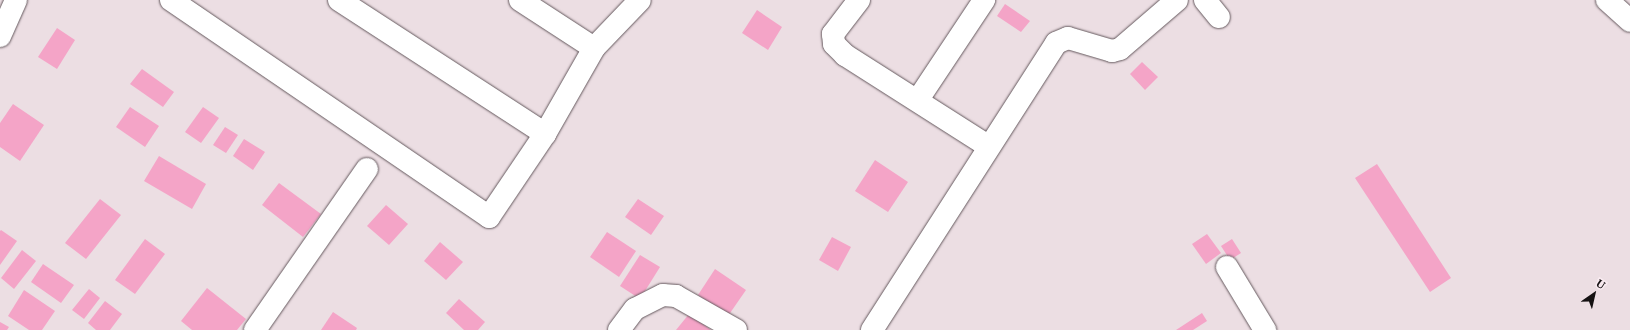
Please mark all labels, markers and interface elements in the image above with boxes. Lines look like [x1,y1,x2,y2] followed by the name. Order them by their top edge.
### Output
[1574,274,1614,314] north arrow
[1593,276,1608,292] text: U

